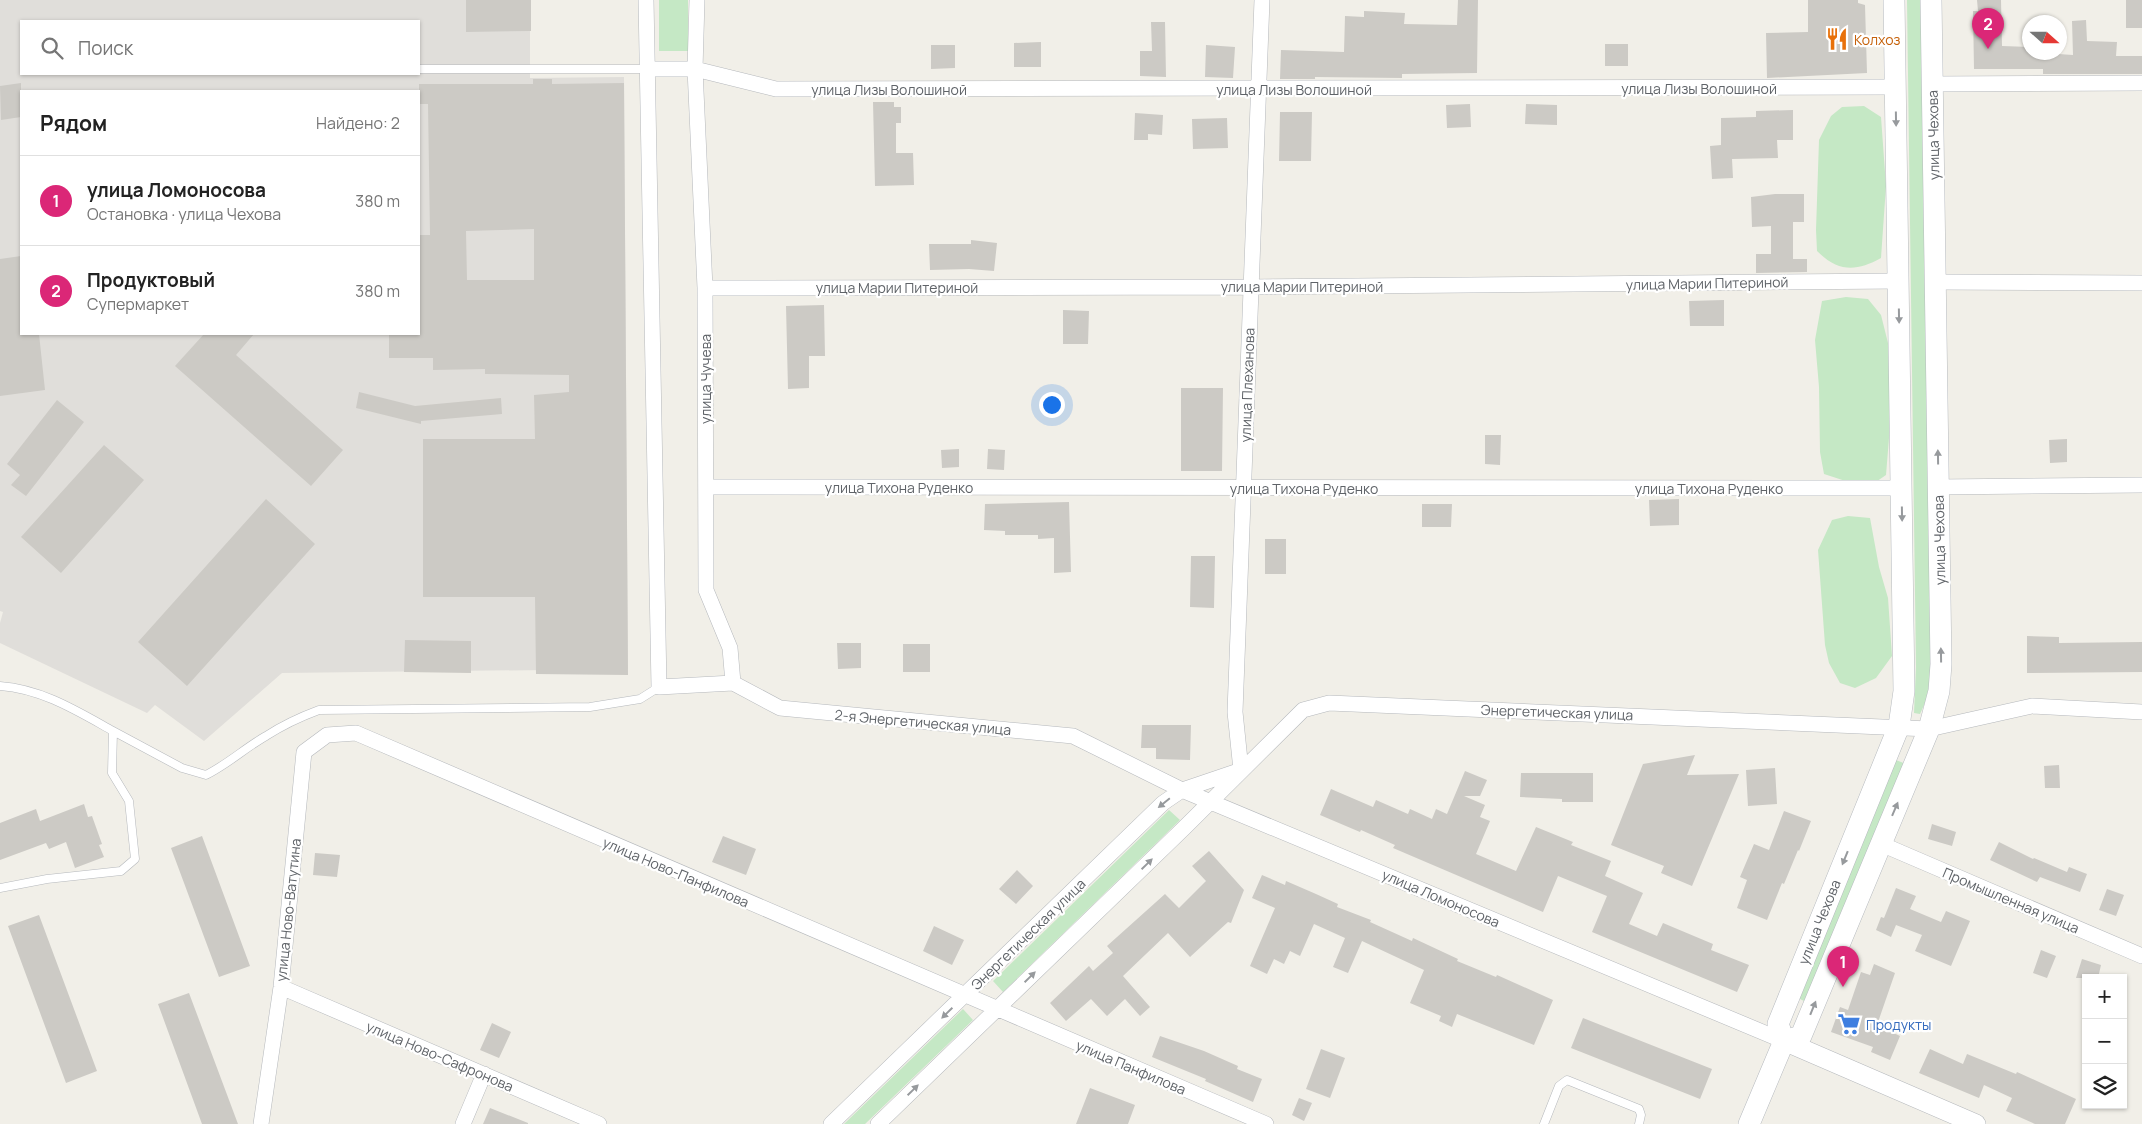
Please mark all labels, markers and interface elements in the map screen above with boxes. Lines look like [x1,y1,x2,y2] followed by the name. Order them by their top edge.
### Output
[1972,8,2004,49] pin: 2
[2022,15,2067,60] north arrow
[20,20,420,75] search box
[1824,26,1850,52] restaurant icon: Колхоз
[1854,30,1900,49] place label: Колхоз
[38,34,66,62] icon: search
[78,35,133,61] text: Поиск
[1621,79,1777,98] street label: улица Лизы Волошиной
[811,80,967,99] street label: улица Лизы Волошиной
[1216,80,1372,99] street label: улица Лизы Волошиной
[1923,90,1943,180] street label: улица Чехова
[40,109,107,137] text: Рядом
[1892,111,1900,127] one-way arrow
[316,112,400,134] text: Найдено: 2
[87,177,266,203] text: улица Ломоносова
[52,190,60,212] text: 1
[355,190,400,212] text: 380 m
[87,203,281,225] text: Остановка · улица Чехова
[87,267,215,293] text: Продуктовый
[1626,272,1788,294] street label: улица Марии Питериной
[1221,277,1383,296] street label: улица Марии Питериной
[816,278,978,297] street label: улица Марии Питериной
[51,280,61,302] text: 2
[355,280,400,302] text: 380 m
[87,293,189,315] text: Супермаркет
[1895,308,1903,324] one-way arrow
[1236,327,1258,443] street label: улица Плеханова
[696,334,715,424] street label: улица Чучева
[1039,392,1065,418] your location
[1933,449,1941,465] one-way arrow
[825,478,973,497] street label: улица Тихона Руденко
[1230,479,1378,498] street label: улица Тихона Руденко
[1635,479,1783,498] street label: улица Тихона Руденко
[1929,495,1949,585] street label: улица Чехова
[1898,506,1906,522] one-way arrow
[1937,646,1945,662] one-way arrow
[1480,700,1634,724] street label: Энергетическая улица
[834,705,1012,739] street label: 2-я Энергетическая улица
[1158,798,1171,809] one-way arrow
[1892,802,1900,816] one-way arrow
[600,833,752,911] street label: улица Ново-Панфилова
[271,838,305,982] street label: улица Ново-Ватутина
[1841,851,1849,865] one-way arrow
[1141,858,1153,870] one-way arrow
[1940,863,2082,937] street label: Промышленная улица
[1379,865,1503,931] street label: улица Ломоносова
[967,874,1089,994] street label: Энергетическая улица
[1793,877,1845,967] street label: улица Чехова
[1827,946,1859,987] pin: 1
[1024,971,1036,983] one-way arrow
[2082,974,2127,1109] map controls
[2082,974,2127,1019] button: +
[1810,1000,1817,1015] one-way arrow
[941,1007,953,1019] one-way arrow
[1836,1011,1862,1037] supermarket icon: Продукты
[1866,1015,1931,1034] place label: Продукты
[363,1016,517,1096] street label: улица Ново-Сафронова
[2082,1019,2127,1064] button: −
[1073,1035,1189,1099] street label: улица Панфилова
[2082,1064,2127,1109] button: layers
[907,1084,919,1096] one-way arrow

